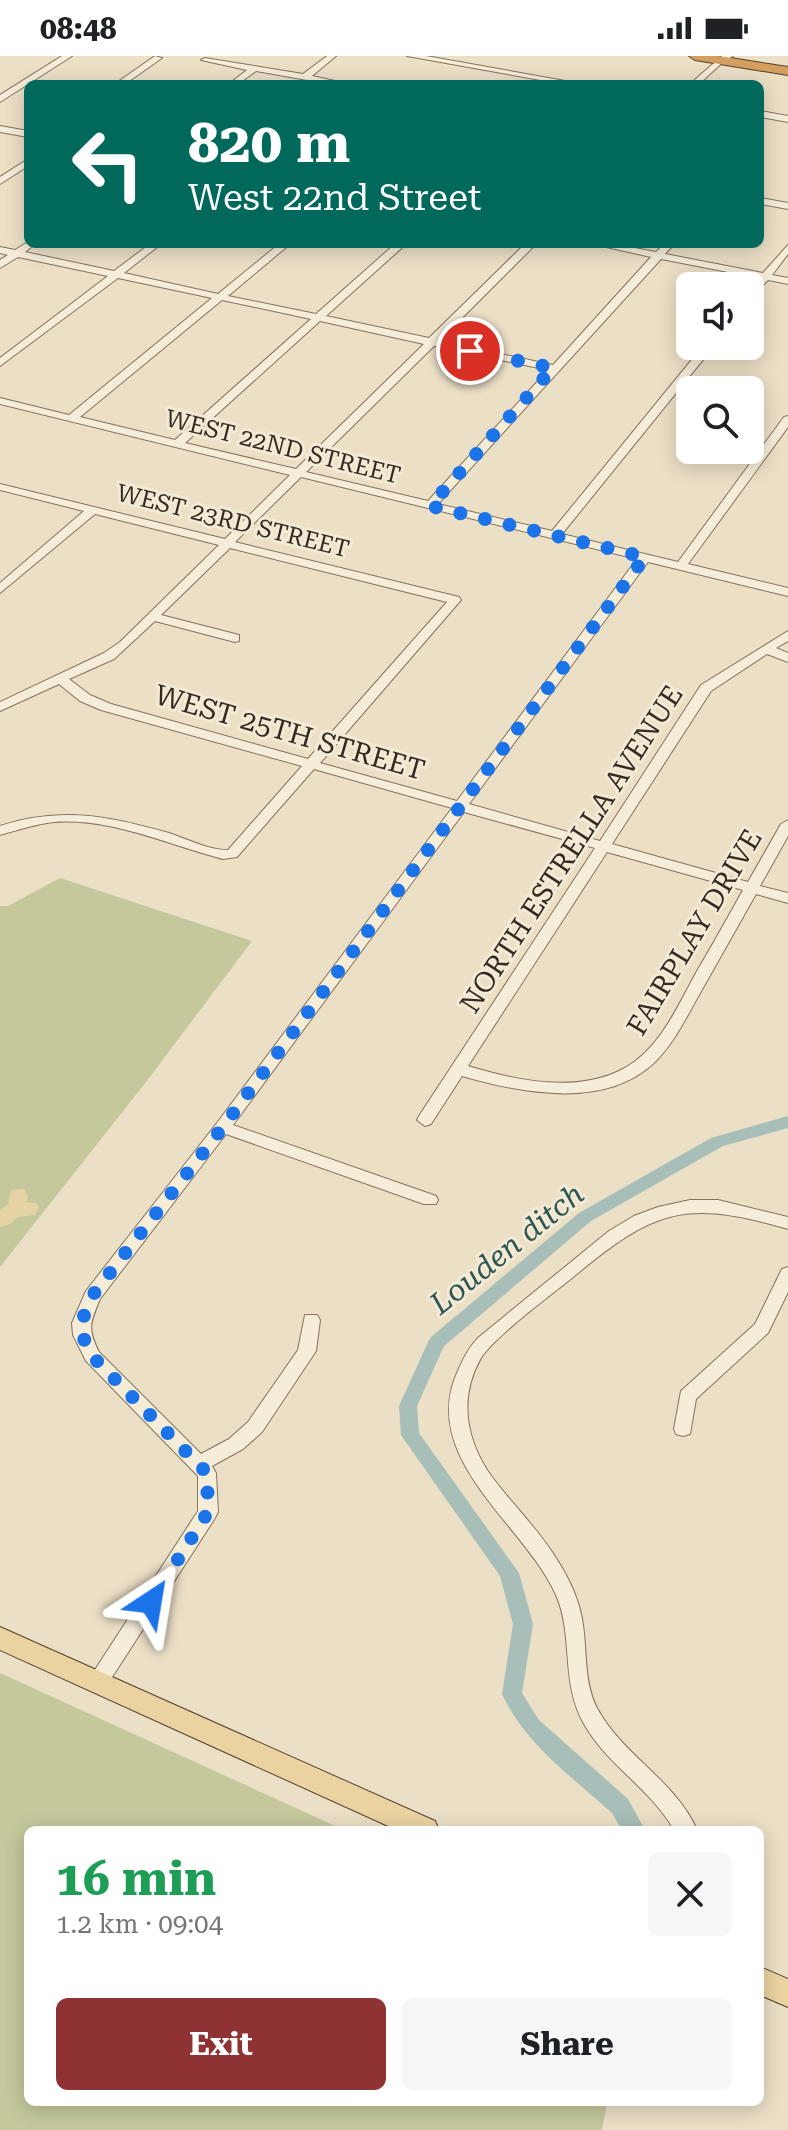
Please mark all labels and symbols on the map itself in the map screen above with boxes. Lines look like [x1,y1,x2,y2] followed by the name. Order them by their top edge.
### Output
[436,317,504,385] pin
[163,404,403,490] street label: WEST 22ND STREET
[114,479,352,563] street label: WEST 23RD STREET
[151,678,429,787] street label: WEST 25TH STREET
[453,679,690,1019] street label: NORTH ESTRELLA AVENUE
[620,823,769,1041] street label: FAIRPLAY DRIVE
[422,1176,591,1322] water label: Louden ditch
[109,1560,193,1644] position arrow

